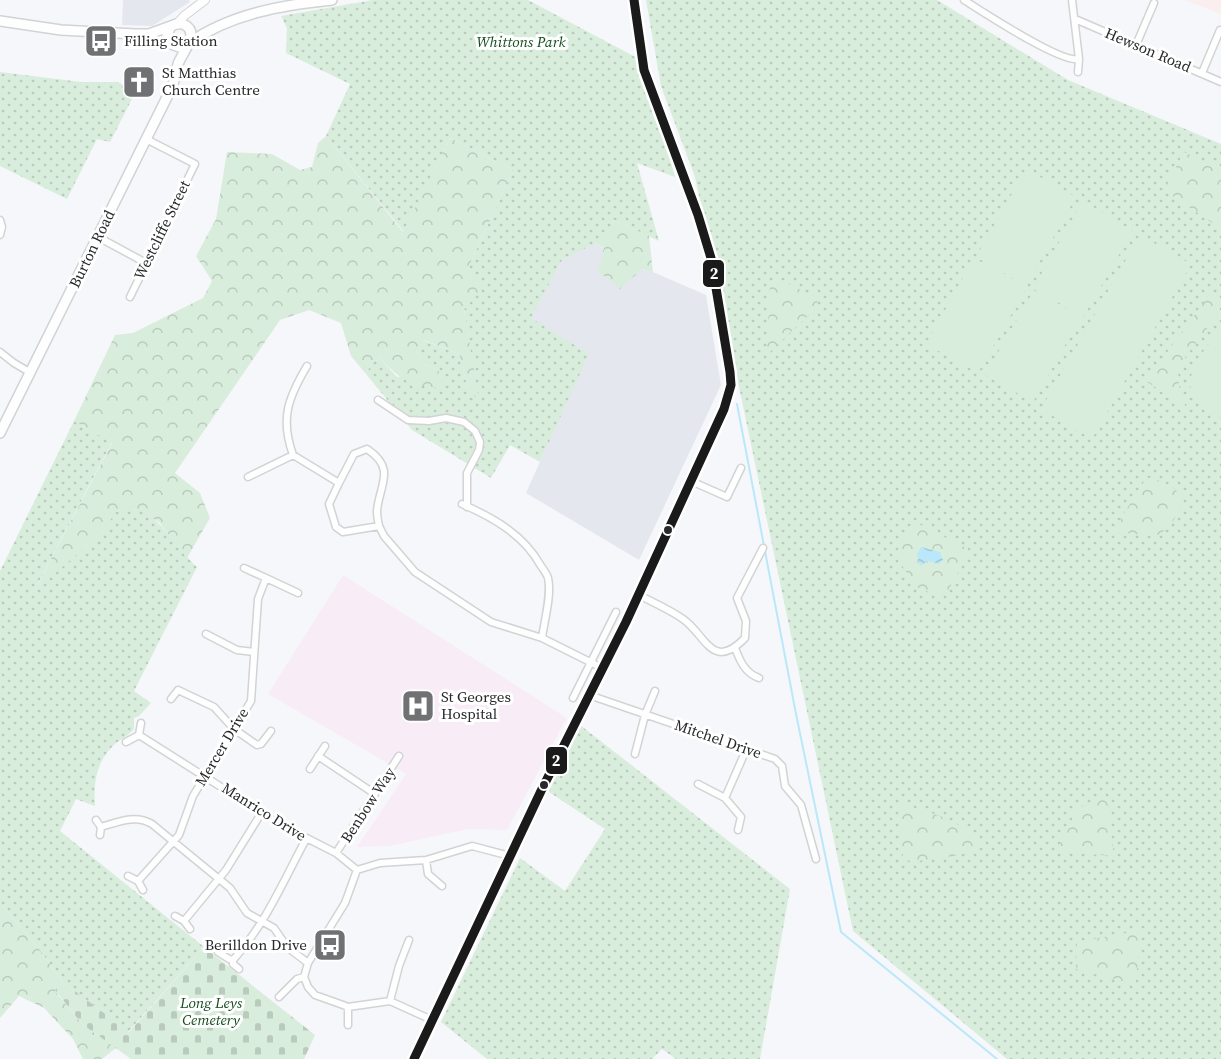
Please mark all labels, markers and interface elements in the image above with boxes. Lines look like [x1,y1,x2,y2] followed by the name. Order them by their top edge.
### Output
[1102,22,1195,77] street label: Hewson Road
[83,23,119,59] bus stop icon: Filling Station
[124,30,217,51] place label: Filling Station
[477,31,566,52] park label: Whittons Park
[162,62,260,100] place label: St Matthias Church Centre
[121,64,157,100] church icon: St Matthias Church Centre
[128,177,195,283] street label: Westcliffe Street
[64,206,120,291] street label: Burton Road
[702,259,725,288] line badge: 2
[710,262,719,284] text: 2
[662,524,674,536] unlabelled marker
[441,686,511,724] place label: St Georges Hospital
[400,688,436,724] hospital icon: St Georges Hospital
[190,703,253,790] street label: Mercer Drive
[672,714,765,763] street label: Mitchel Drive
[545,746,568,775] line badge: 2
[552,749,561,771] text: 2
[335,763,400,847] street label: Benbow Way
[218,777,311,846] street label: Manrico Drive
[538,779,550,791] unlabelled marker
[312,927,348,963] bus stop icon: Berilldon Drive
[205,934,307,955] place label: Berilldon Drive
[179,992,243,1030] park label: Long Leys Cemetery

